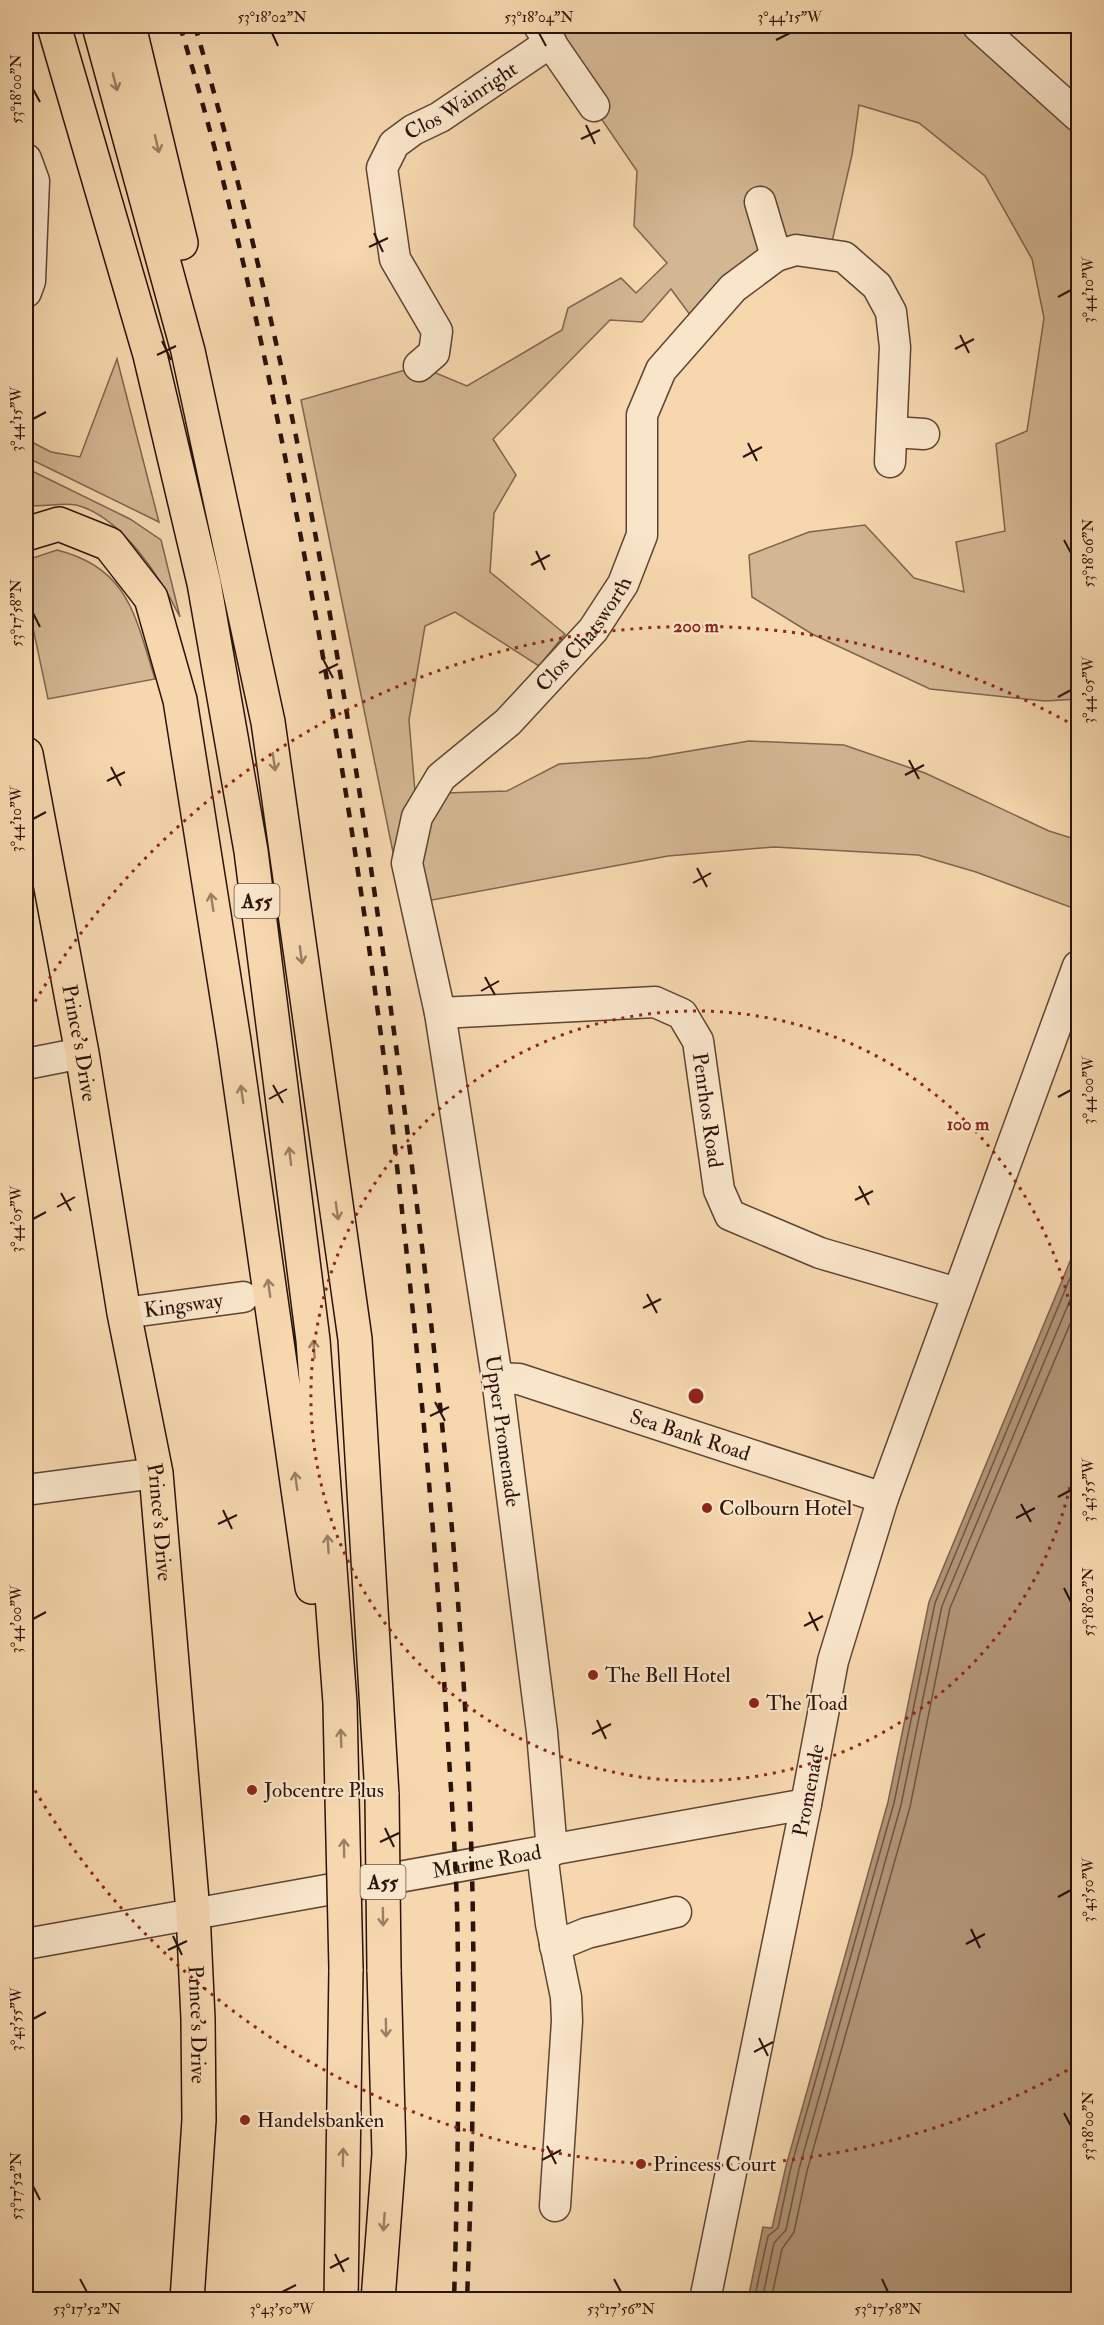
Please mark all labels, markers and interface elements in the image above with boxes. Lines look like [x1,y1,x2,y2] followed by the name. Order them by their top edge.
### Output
[237,8,307,27] text: 53°18'02"N
[504,8,574,27] text: 53°18'04"N
[758,8,823,27] text: 3°44'15"W
[7,54,26,124] text: 53°18'00"N
[399,55,523,146] street label: Clos Wainright
[109,72,121,91] one-way arrow
[152,134,164,153] one-way arrow
[1079,256,1098,323] text: 3°44'10"W
[7,386,26,451] text: 3°44'15"W
[1079,518,1098,588] text: 53°18'06"N
[530,574,638,698] street label: Clos Chatsworth
[7,579,26,647] text: 53°17'58"N
[673,615,720,638] text: 200 m
[1079,656,1098,724] text: 3°44'05"W
[269,752,280,772] one-way arrow
[7,785,26,852] text: 3°44'10"W
[234,884,280,918] road number: A55
[206,892,217,912] one-way arrow
[296,945,307,965] one-way arrow
[55,982,103,1104] street label: Prince's Drive
[686,1051,729,1170] street label: Penrhos Road
[1079,1055,1098,1124] text: 3°44'00"W
[236,1085,247,1105] one-way arrow
[947,1113,990,1136] text: 100 m
[284,1146,295,1166] one-way arrow
[7,1185,26,1253] text: 3°44'05"W
[331,1200,342,1220] one-way arrow
[263,1278,274,1298] one-way arrow
[142,1287,225,1324] street label: Kingsway
[308,1340,319,1360] one-way arrow
[478,1353,527,1509] street label: Upper Promenade
[686,1386,706,1406] centre of rings
[626,1403,754,1468] street label: Sea Bank Road
[1079,1457,1098,1522] text: 3°43'55"W
[140,1461,178,1582] street label: Prince's Drive
[291,1471,302,1491] one-way arrow
[719,1495,853,1522] place label: Colbourn Hotel
[700,1501,714,1515] marker: Colbourn Hotel
[322,1534,333,1554] one-way arrow
[1079,1567,1098,1637] text: 53°18'02"N
[7,1584,26,1653] text: 3°44'00"W
[605,1662,731,1689] place label: The Bell Hotel
[586,1668,600,1682] marker: The Bell Hotel
[766,1690,848,1717] place label: The Toad
[747,1696,761,1710] marker: The Toad
[335,1729,346,1749] one-way arrow
[787,1742,831,1839] street label: Promenade
[263,1777,384,1804] place label: Jobcentre Plus
[245,1783,259,1797] marker: Jobcentre Plus
[338,1838,349,1858] one-way arrow
[430,1839,544,1885] street label: Marine Road
[1079,1857,1098,1922] text: 3°43'50"W
[360,1865,406,1899] road number: A55
[378,1906,389,1926] one-way arrow
[182,1965,212,2084] street label: Prince's Drive
[7,1986,26,2051] text: 3°43'55"W
[380,2017,391,2037] one-way arrow
[1079,2091,1098,2161] text: 53°18'00"N
[257,2107,385,2134] place label: Handelsbanken
[238,2113,252,2127] marker: Handelsbanken
[338,2148,349,2168] one-way arrow
[653,2151,777,2178] place label: Princess Court
[7,2152,26,2220] text: 53°17'52"N
[634,2157,648,2171] marker: Princess Court
[378,2212,389,2232] one-way arrow
[53,2300,121,2319] text: 53°17'52"N
[250,2300,315,2319] text: 3°43'50"W
[587,2300,655,2319] text: 53°17'56"N
[854,2300,922,2319] text: 53°17'58"N

